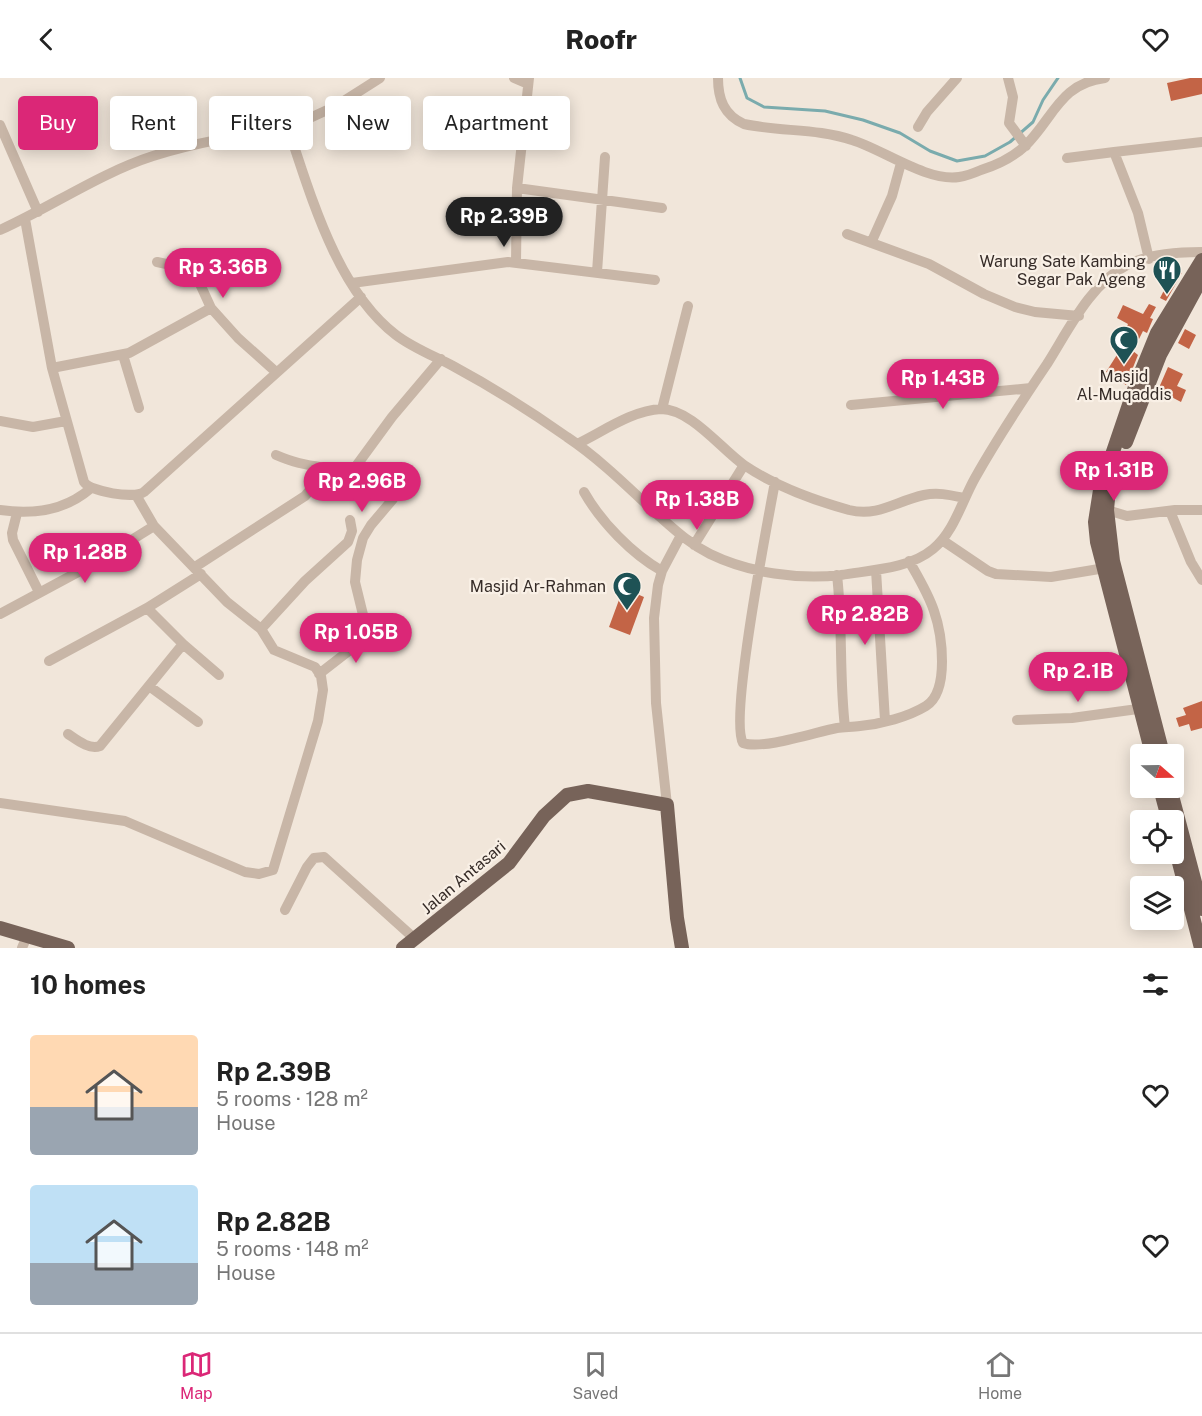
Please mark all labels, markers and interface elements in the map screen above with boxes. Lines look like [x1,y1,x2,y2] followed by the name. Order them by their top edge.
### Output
[30,23,63,56] icon: back
[565,23,637,55] text: Roofr
[1139,23,1172,56] icon: heart
[18,96,98,150] chip: Buy
[110,96,197,150] chip: Rent
[209,96,313,150] chip: Filters
[325,96,411,150] chip: New
[423,96,570,150] chip: Apartment
[442,197,566,248] pin: Rp 2.39B
[460,204,548,228] text: Rp 2.39B
[161,248,285,299] pin: Rp 3.36B
[980,252,1146,289] place label: Warung Sate Kambing Segar Pak Ageng
[1151,254,1183,296] restaurant icon: Warung Sate Kambing Segar Pak Ageng
[178,255,268,279] text: Rp 3.36B
[1108,324,1140,366] mosque icon: Masjid Al-Muqaddis
[881,359,1005,410] pin: Rp 1.43B
[901,366,985,390] text: Rp 1.43B
[1076,367,1172,404] place label: Masjid Al-Muqaddis
[1052,451,1176,502] pin: Rp 1.31B
[1074,458,1154,482] text: Rp 1.31B
[300,462,424,513] pin: Rp 2.96B
[318,469,406,493] text: Rp 2.96B
[635,480,759,531] pin: Rp 1.38B
[655,487,739,511] text: Rp 1.38B
[23,533,147,584] pin: Rp 1.28B
[43,540,127,564] text: Rp 1.28B
[611,570,643,612] mosque icon: Masjid Ar-Rahman
[470,577,606,596] place label: Masjid Ar-Rahman
[803,595,927,646] pin: Rp 2.82B
[821,602,909,626] text: Rp 2.82B
[294,613,418,664] pin: Rp 1.05B
[314,620,398,644] text: Rp 1.05B
[1023,652,1133,703] pin: Rp 2.1B
[1043,659,1113,683] text: Rp 2.1B
[1130,744,1184,798] north arrow
[1130,744,1184,930] map controls
[1130,810,1184,864] button: locate
[417,837,509,918] street label: Jalan Antasari
[1130,876,1184,930] button: layers
[1139,968,1172,1001] icon: filters
[30,969,146,1000] text: 10 homes
[216,1056,331,1087] text: Rp 2.39B
[78,1059,150,1131] icon: home
[1139,1079,1172,1112] icon: heart
[216,1087,368,1111] text: 5 rooms · 128 m²
[216,1111,276,1135] text: House
[216,1206,331,1237] text: Rp 2.82B
[78,1209,150,1281] icon: home
[1139,1229,1172,1262] icon: heart
[216,1237,369,1261] text: 5 rooms · 148 m²
[216,1261,276,1285] text: House
[180,1348,213,1403] tab: Map
[573,1348,618,1403] tab: Saved
[978,1348,1022,1403] tab: Home

